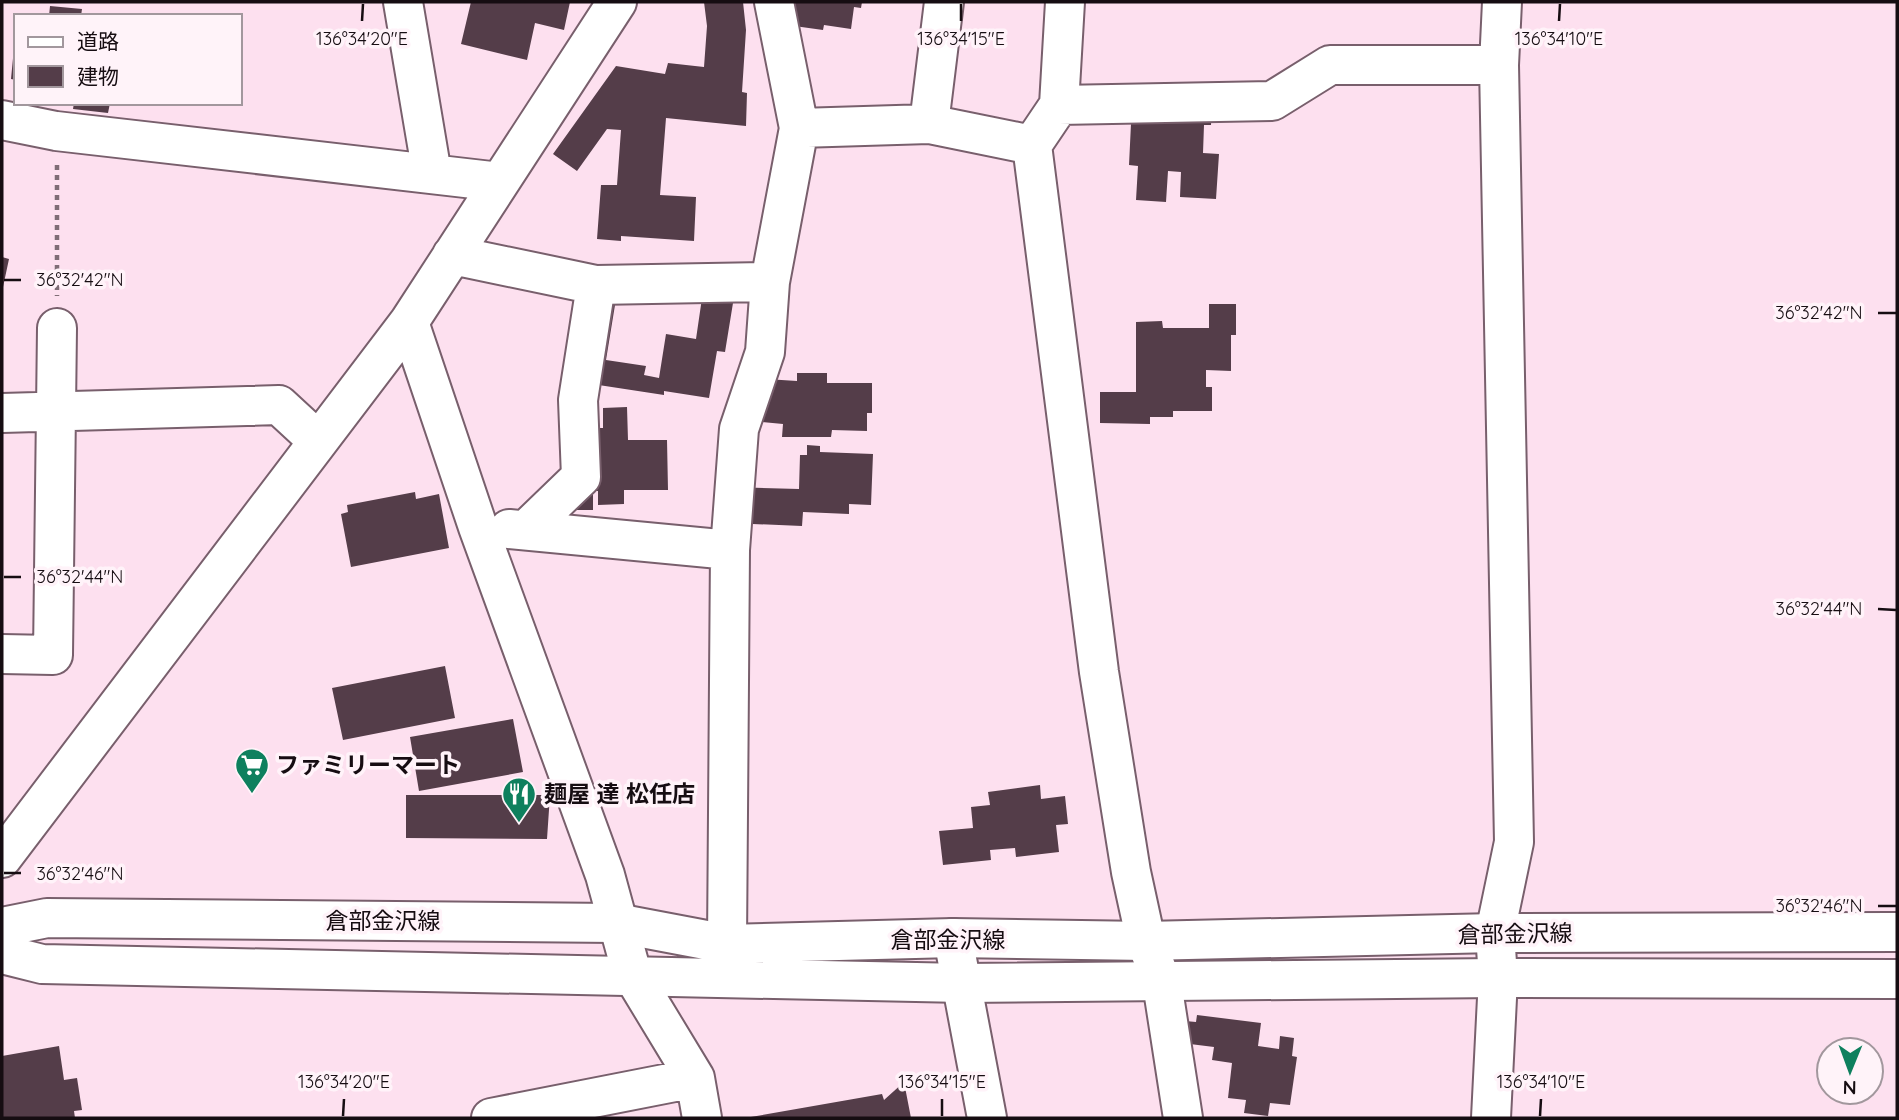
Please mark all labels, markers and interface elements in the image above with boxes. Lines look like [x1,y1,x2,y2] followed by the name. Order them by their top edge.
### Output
[14,14,242,105] legend
[316,27,408,50] text: 136°34'20"E
[917,27,1005,50] text: 136°34'15"E
[1515,27,1603,50] text: 136°34'10"E
[77,28,119,54] text: 道路
[77,63,119,89] text: 建物
[36,268,124,291] text: 36°32'42"N
[1775,301,1863,324] text: 36°32'42"N
[37,565,123,588] text: 36°32'44"N
[1776,597,1862,620] text: 36°32'44"N
[233,746,271,795] supermarket icon: ファミリーマート
[276,750,460,779] place label: ファミリーマート
[500,775,538,824] restaurant icon: 麺屋 達 松任店
[544,779,695,808] place label: 麺屋 達 松任店
[36,862,124,885] text: 36°32'46"N
[1775,894,1863,917] text: 36°32'46"N
[326,906,441,935] street label: 倉部金沢線
[1457,918,1573,949] street label: 倉部金沢線
[891,925,1006,954] street label: 倉部金沢線
[1815,1036,1885,1106] north arrow
[298,1070,390,1093] text: 136°34'20"E
[898,1070,986,1093] text: 136°34'15"E
[1497,1070,1585,1093] text: 136°34'10"E
[1843,1076,1857,1100] text: N

